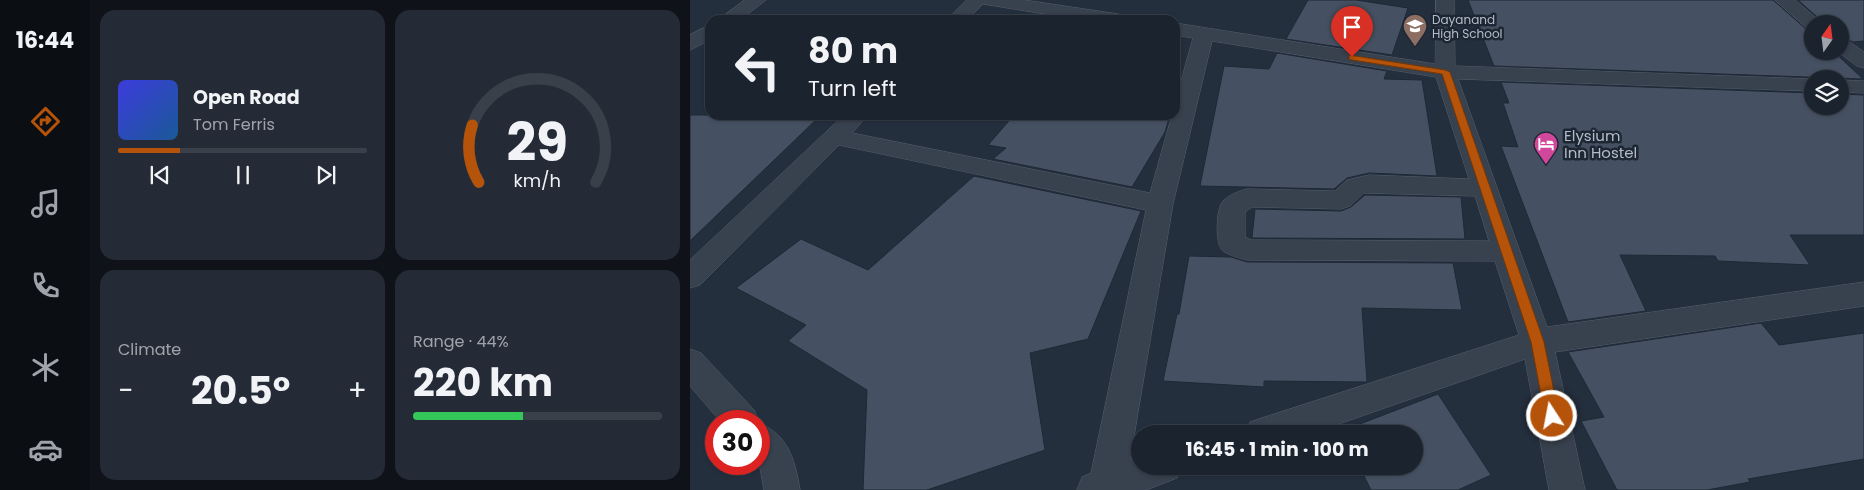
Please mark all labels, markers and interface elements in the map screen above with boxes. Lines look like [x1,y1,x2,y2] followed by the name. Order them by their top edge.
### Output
[1331,6,1373,57] pin
[1432,11,1503,42] place label: Dayanand High School
[1338,13,1366,41] icon: arrive
[1402,13,1428,47] school or university icon: Dayanand High School
[1804,15,1849,60] north arrow
[1804,15,1849,115] map controls
[16,25,74,56] text: 16:44
[808,26,898,75] text: 80 m
[725,35,790,100] icon: left
[1804,70,1849,115] button: layers
[808,73,896,104] text: Turn left
[193,84,300,111] text: Open Road
[28,104,63,139] icon: directions
[507,106,568,179] text: 29
[193,113,275,136] text: Tom Ferris
[1564,125,1637,163] place label: Elysium Inn Hostel
[1533,131,1559,165] hotel icon: Elysium Inn Hostel
[146,161,174,189] icon: previous
[229,161,257,189] icon: pause
[312,161,340,189] icon: next
[514,168,561,193] text: km/h
[28,186,63,221] icon: music
[28,268,63,303] icon: phone
[413,330,509,353] text: Range · 44%
[118,338,181,361] text: Climate
[28,350,63,385] icon: climate
[413,356,553,409] text: 220 km
[191,364,290,417] text: 20.5°
[118,371,133,410] text: −
[348,371,367,410] text: +
[1525,389,1577,441] position arrow
[705,410,770,475] speed limit sign: 30
[28,432,63,467] icon: car
[1185,436,1369,463] text: 16:45 · 1 min · 100 m

